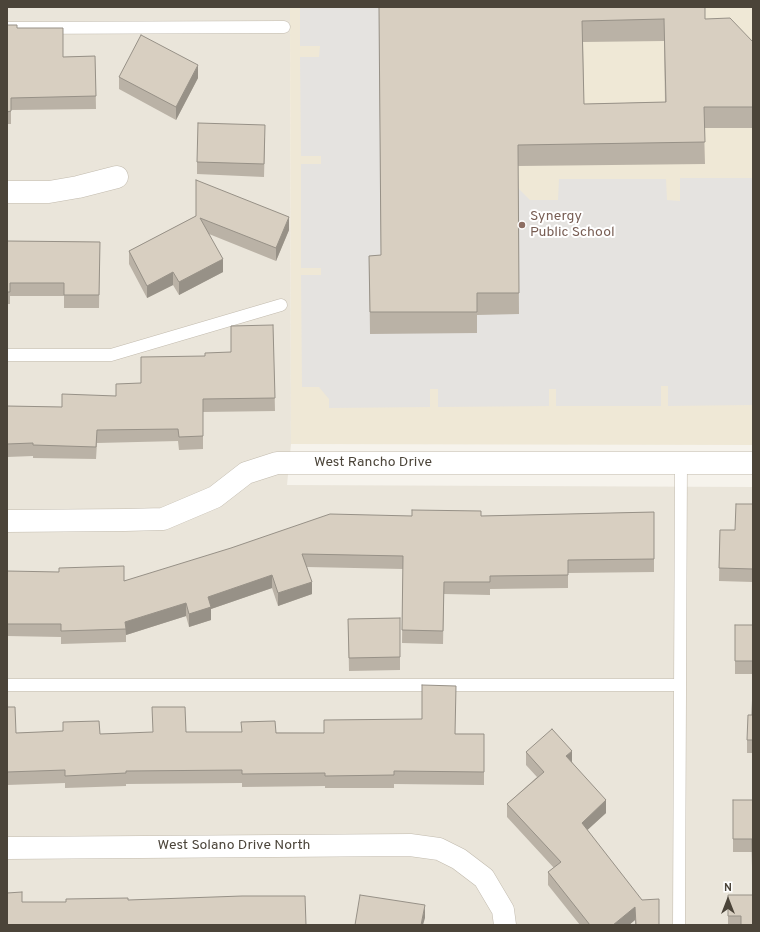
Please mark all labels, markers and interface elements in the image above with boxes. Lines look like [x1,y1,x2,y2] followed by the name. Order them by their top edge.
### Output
[530,209,615,242] place label: Synergy Public School
[517,220,527,230] marker: Synergy Public School
[314,455,432,471] street label: West Rancho Drive
[158,838,310,854] street label: West Solano Drive North
[708,880,748,920] north arrow
[724,881,732,895] text: N

